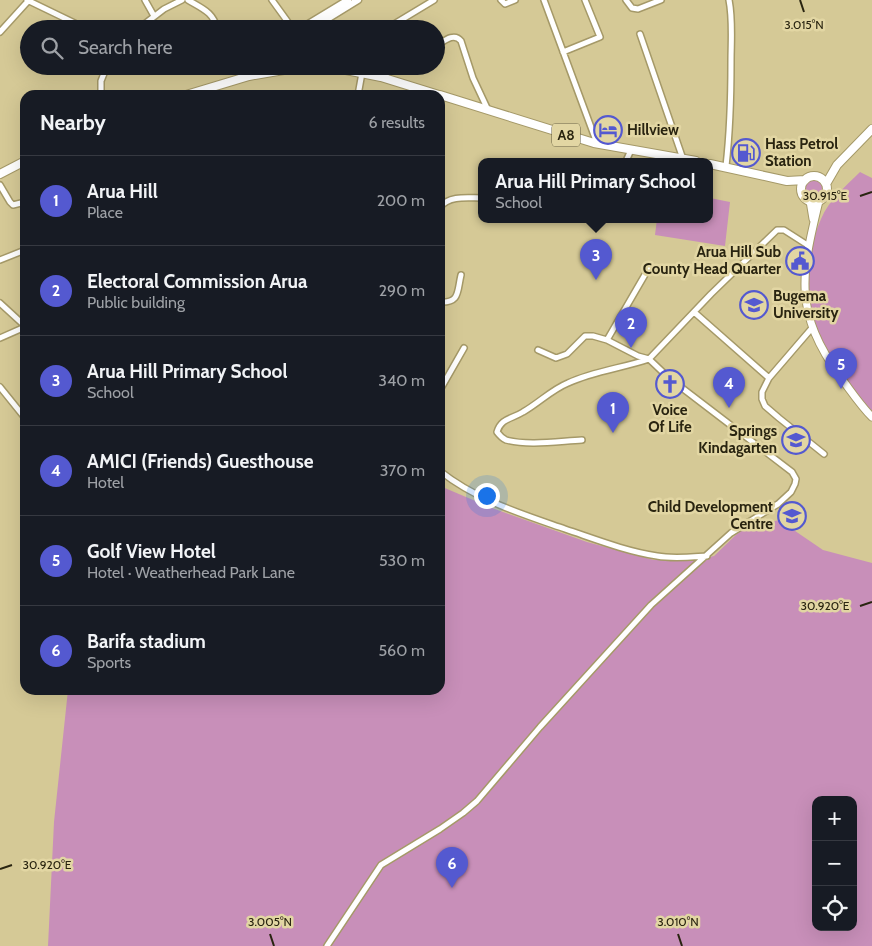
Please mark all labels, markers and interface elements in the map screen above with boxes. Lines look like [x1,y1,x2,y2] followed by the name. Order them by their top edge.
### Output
[784,17,824,32] text: 3.015°N
[20,20,445,75] search box
[38,34,66,62] icon: search
[78,36,172,59] text: Search here
[40,110,106,135] text: Nearby
[369,113,425,132] text: 6 results
[593,115,623,145] hotel icon: Hillview
[627,121,679,139] place label: Hillview
[552,124,580,146] road number: A8
[765,135,838,170] place label: Hass Petrol Station
[731,138,761,168] fuel station icon: Hass Petrol Station
[478,158,713,223] popup
[495,170,696,193] text: Arua Hill Primary School
[87,180,158,203] text: Arua Hill
[803,188,848,203] text: 30.915°E
[53,191,59,210] text: 1
[377,191,425,210] text: 200 m
[495,193,542,212] text: School
[87,203,123,222] text: Place
[580,239,612,280] pin: 3
[643,243,781,278] place label: Arua Hill Sub County Head Quarter
[785,246,815,276] public building icon: Arua Hill Sub County Head Quarter
[87,270,308,293] text: Electoral Commission Arua
[52,281,60,300] text: 2
[379,281,425,300] text: 290 m
[773,287,839,322] place label: Bugema University
[739,290,769,320] school or university icon: Bugema University
[87,293,185,312] text: Public building
[615,307,647,348] pin: 2
[825,348,857,389] pin: 5
[87,360,287,383] text: Arua Hill Primary School
[713,367,745,408] pin: 4
[655,369,685,399] church icon: Voice Of Life
[52,371,60,390] text: 3
[378,371,425,390] text: 340 m
[87,383,134,402] text: School
[597,392,629,433] pin: 1
[648,401,692,436] place label: Voice Of Life
[698,422,777,457] place label: Springs Kindagarten
[781,425,811,455] school or university icon: Springs Kindagarten
[87,450,313,473] text: AMICI (Friends) Guesthouse
[51,461,61,480] text: 4
[380,461,425,480] text: 370 m
[87,473,124,492] text: Hotel
[474,483,500,509] your location
[648,498,773,533] place label: Child Development Centre
[777,501,807,531] school or university icon: Child Development Centre
[87,540,216,563] text: Golf View Hotel
[52,551,60,570] text: 5
[379,551,425,570] text: 530 m
[87,563,295,582] text: Hotel · Weatherhead Park Lane
[801,598,850,613] text: 30.920°E
[87,630,206,653] text: Barifa stadium
[52,641,61,660] text: 6
[378,641,425,660] text: 560 m
[87,653,131,672] text: Sports
[812,796,857,931] map controls
[812,796,857,841] button: +
[812,841,857,886] button: −
[436,847,468,888] pin: 6
[23,857,72,872] text: 30.920°E
[812,886,857,931] button: locate
[248,914,292,929] text: 3.005°N
[657,914,699,929] text: 3.010°N

